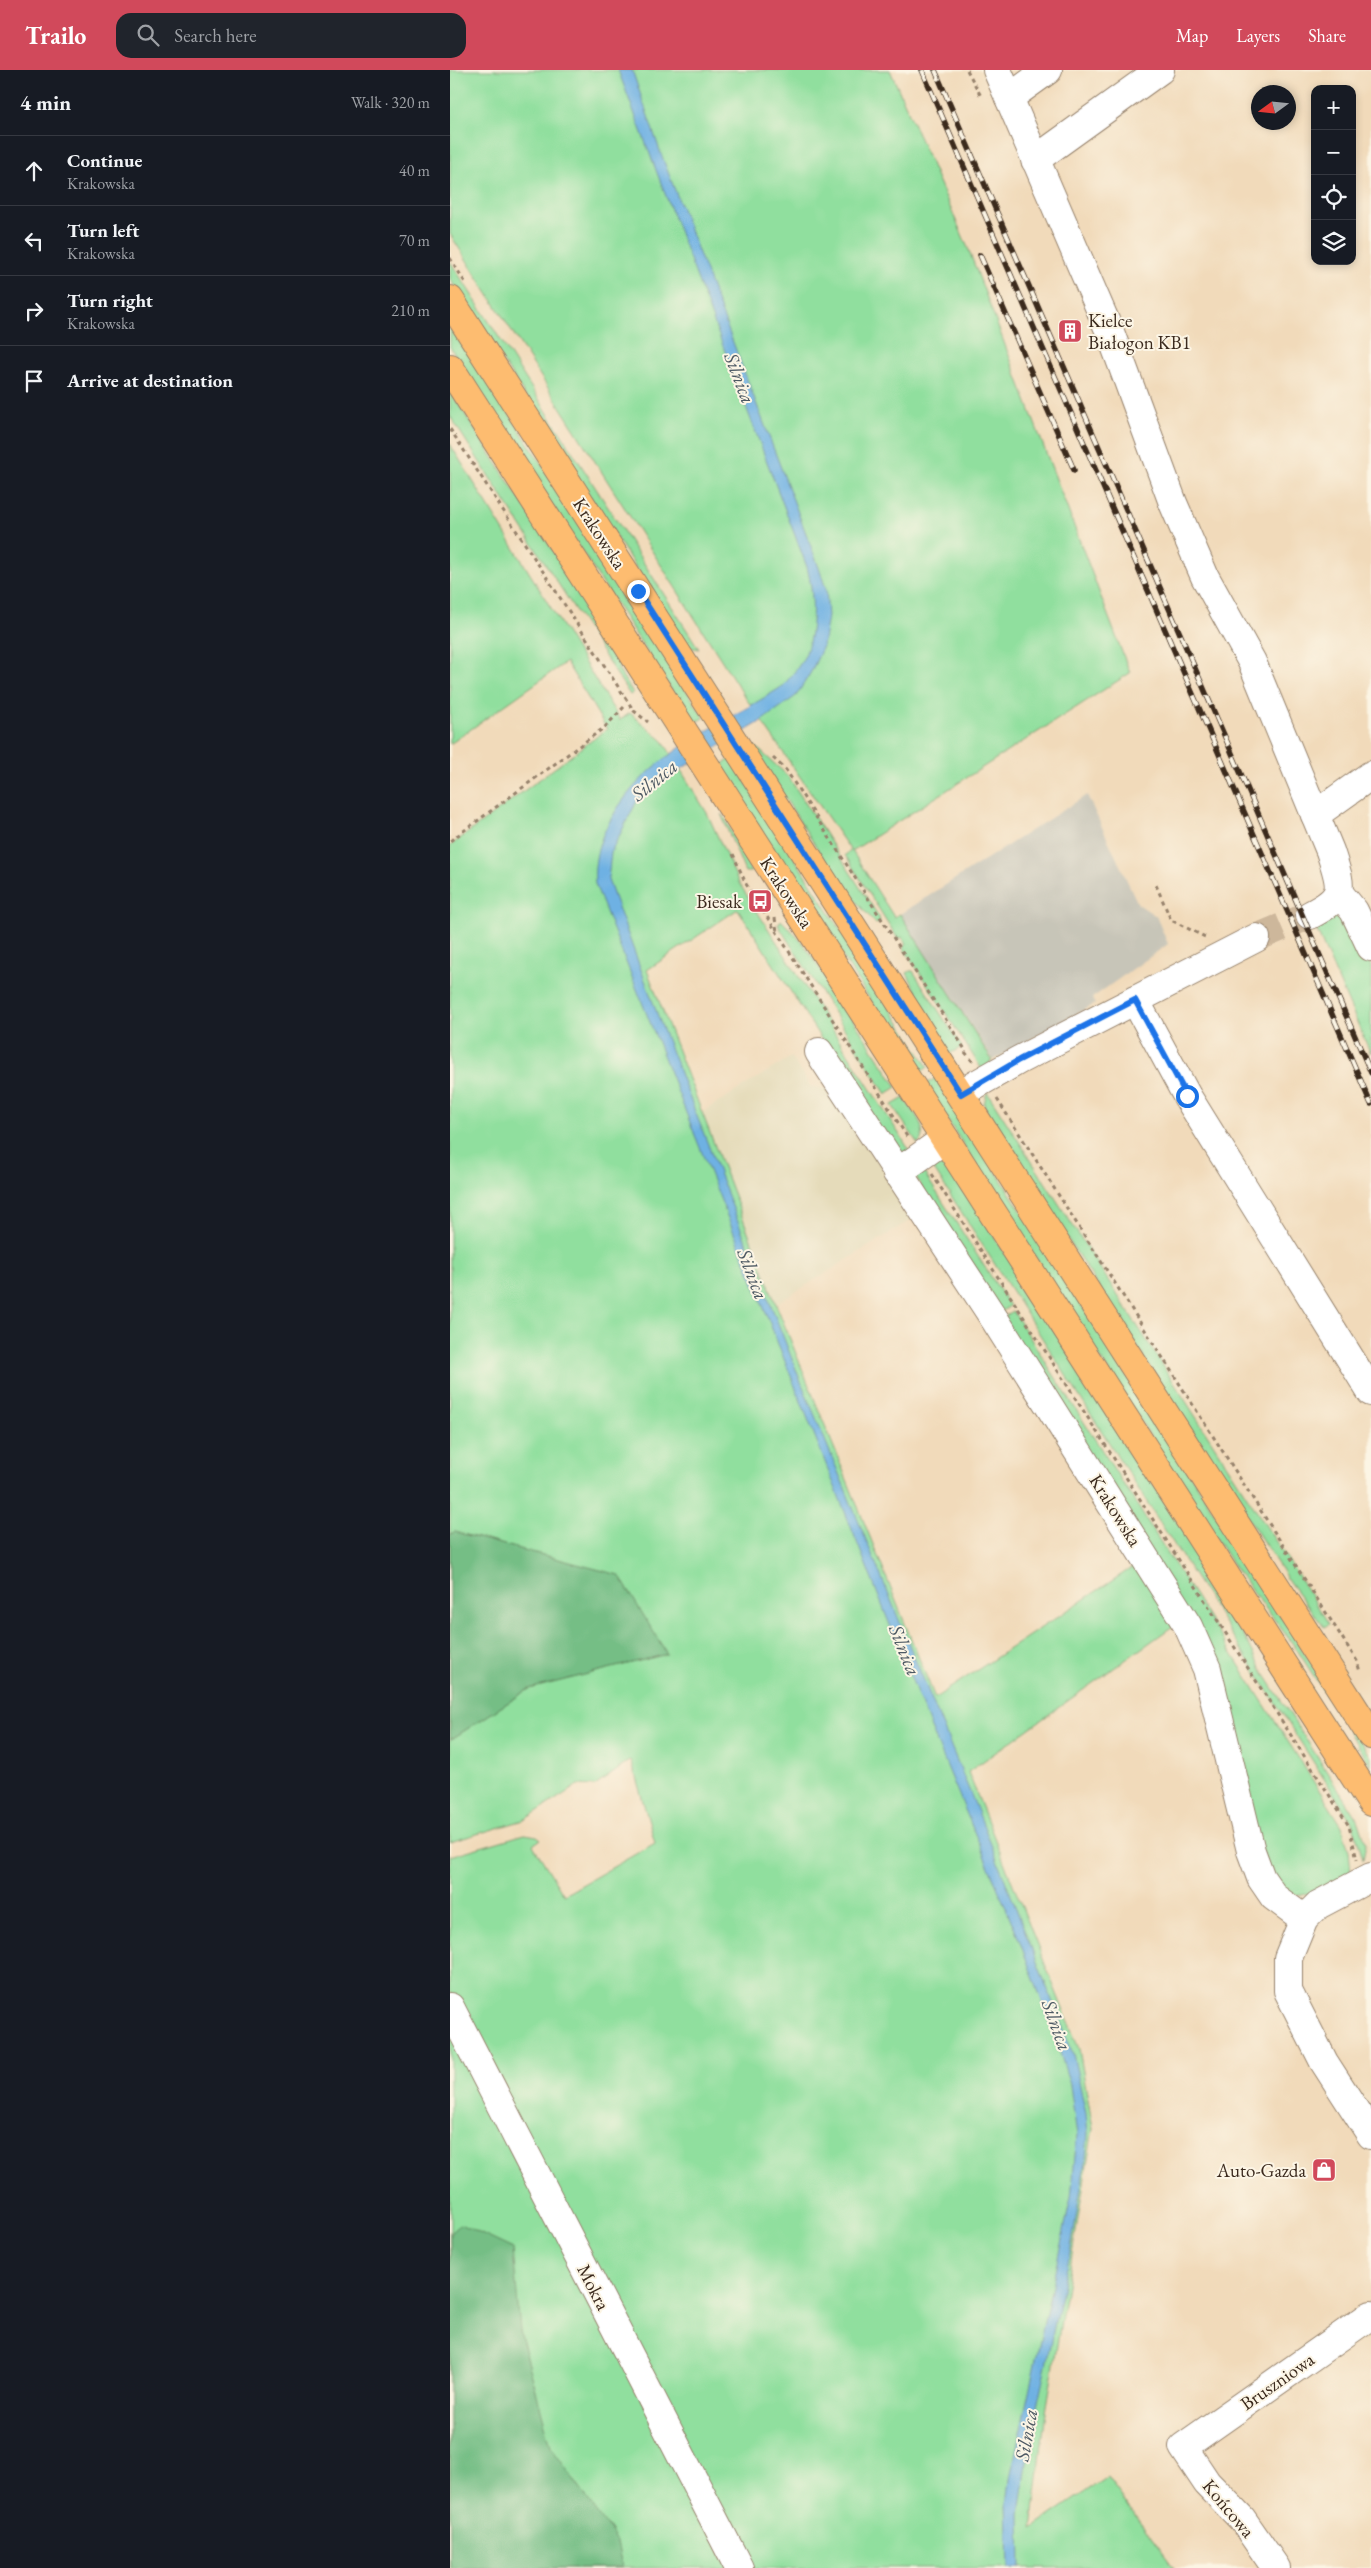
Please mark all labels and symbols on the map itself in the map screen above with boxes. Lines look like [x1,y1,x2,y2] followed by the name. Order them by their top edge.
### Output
[1251,85,1296,130] north arrow
[1088,308,1191,355] place label: Kielce Białogon KB1
[1057,318,1083,344] building icon: Kielce Białogon KB1
[718,348,762,407] water label: Silnica
[567,493,632,574] street label: Krakowska
[627,580,650,603] route end
[625,753,683,807] water label: Silnica
[754,852,819,933] street label: Krakowska
[747,888,773,914] bus stop icon: Biesak
[696,889,743,914] place label: Biesak
[1176,1085,1199,1108] route start
[731,1244,775,1303] water label: Silnica
[1084,1469,1148,1551] street label: Krakowska
[883,1620,927,1679] water label: Silnica
[1035,1995,1078,2054] water label: Silnica
[1311,2157,1337,2183] shop icon: Auto-Gazda
[1216,2158,1306,2183] place label: Auto-Gazda
[571,2260,616,2315] street label: Mokra
[1235,2347,1320,2416] street label: Bruszniowa
[1008,2407,1043,2464] water label: Silnica
[1197,2474,1261,2543] street label: Końcowa

